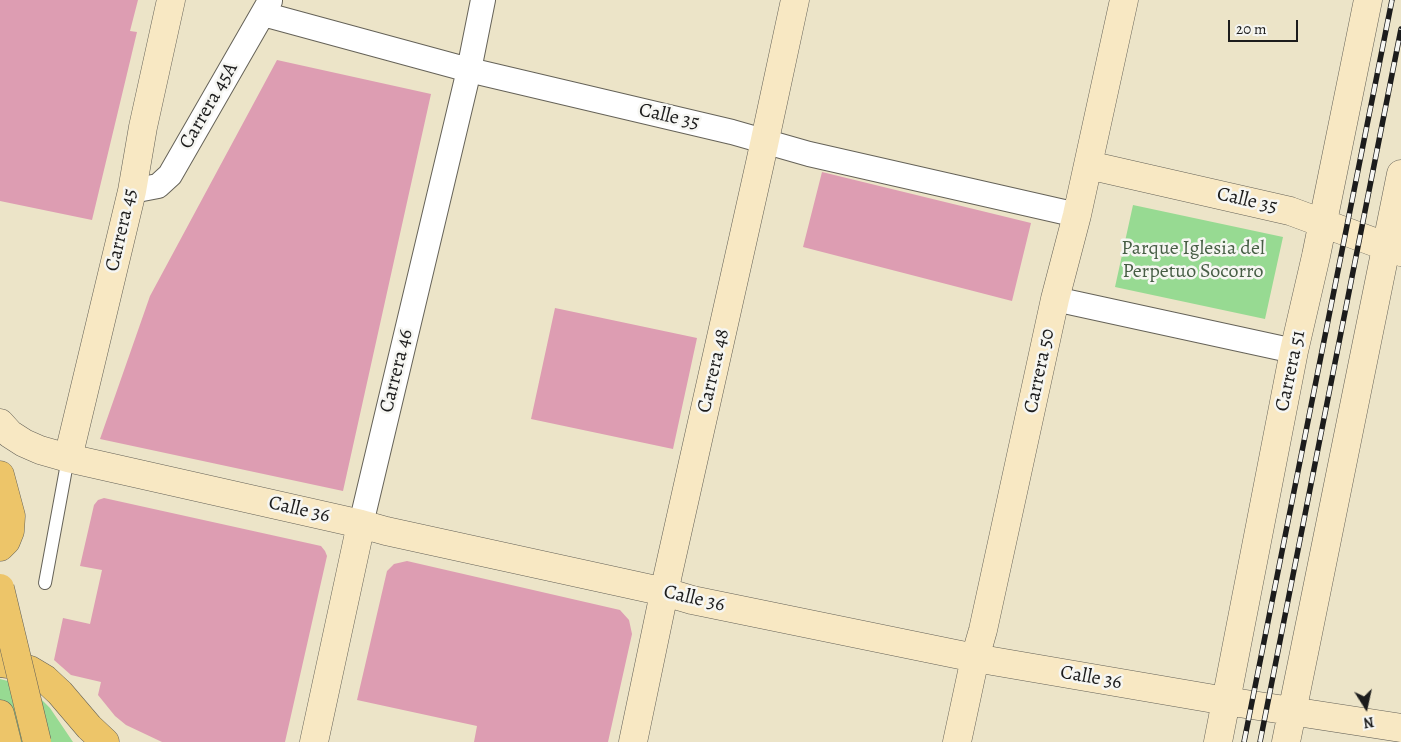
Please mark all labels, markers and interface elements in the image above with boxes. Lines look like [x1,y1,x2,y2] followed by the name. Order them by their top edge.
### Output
[1231,10,1301,42] scale bar
[1236,19,1267,39] text: 20 m
[175,58,243,154] street label: Carrera 45A
[636,98,702,136] street label: Calle 35
[1214,182,1280,220] street label: Calle 35
[101,186,143,274] street label: Carrera 45
[1121,237,1265,284] park label: Parque Iglesia del Perpetuo Socorro
[1019,326,1061,416] street label: Carrera 50
[375,327,419,415] street label: Carrera 46
[693,327,735,415] street label: Carrera 48
[1271,328,1311,414] street label: Carrera 51
[266,491,332,529] street label: Calle 36
[661,580,727,618] street label: Calle 36
[1058,661,1124,695] street label: Calle 36
[1341,682,1391,732] north arrow
[1362,712,1375,733] text: N

